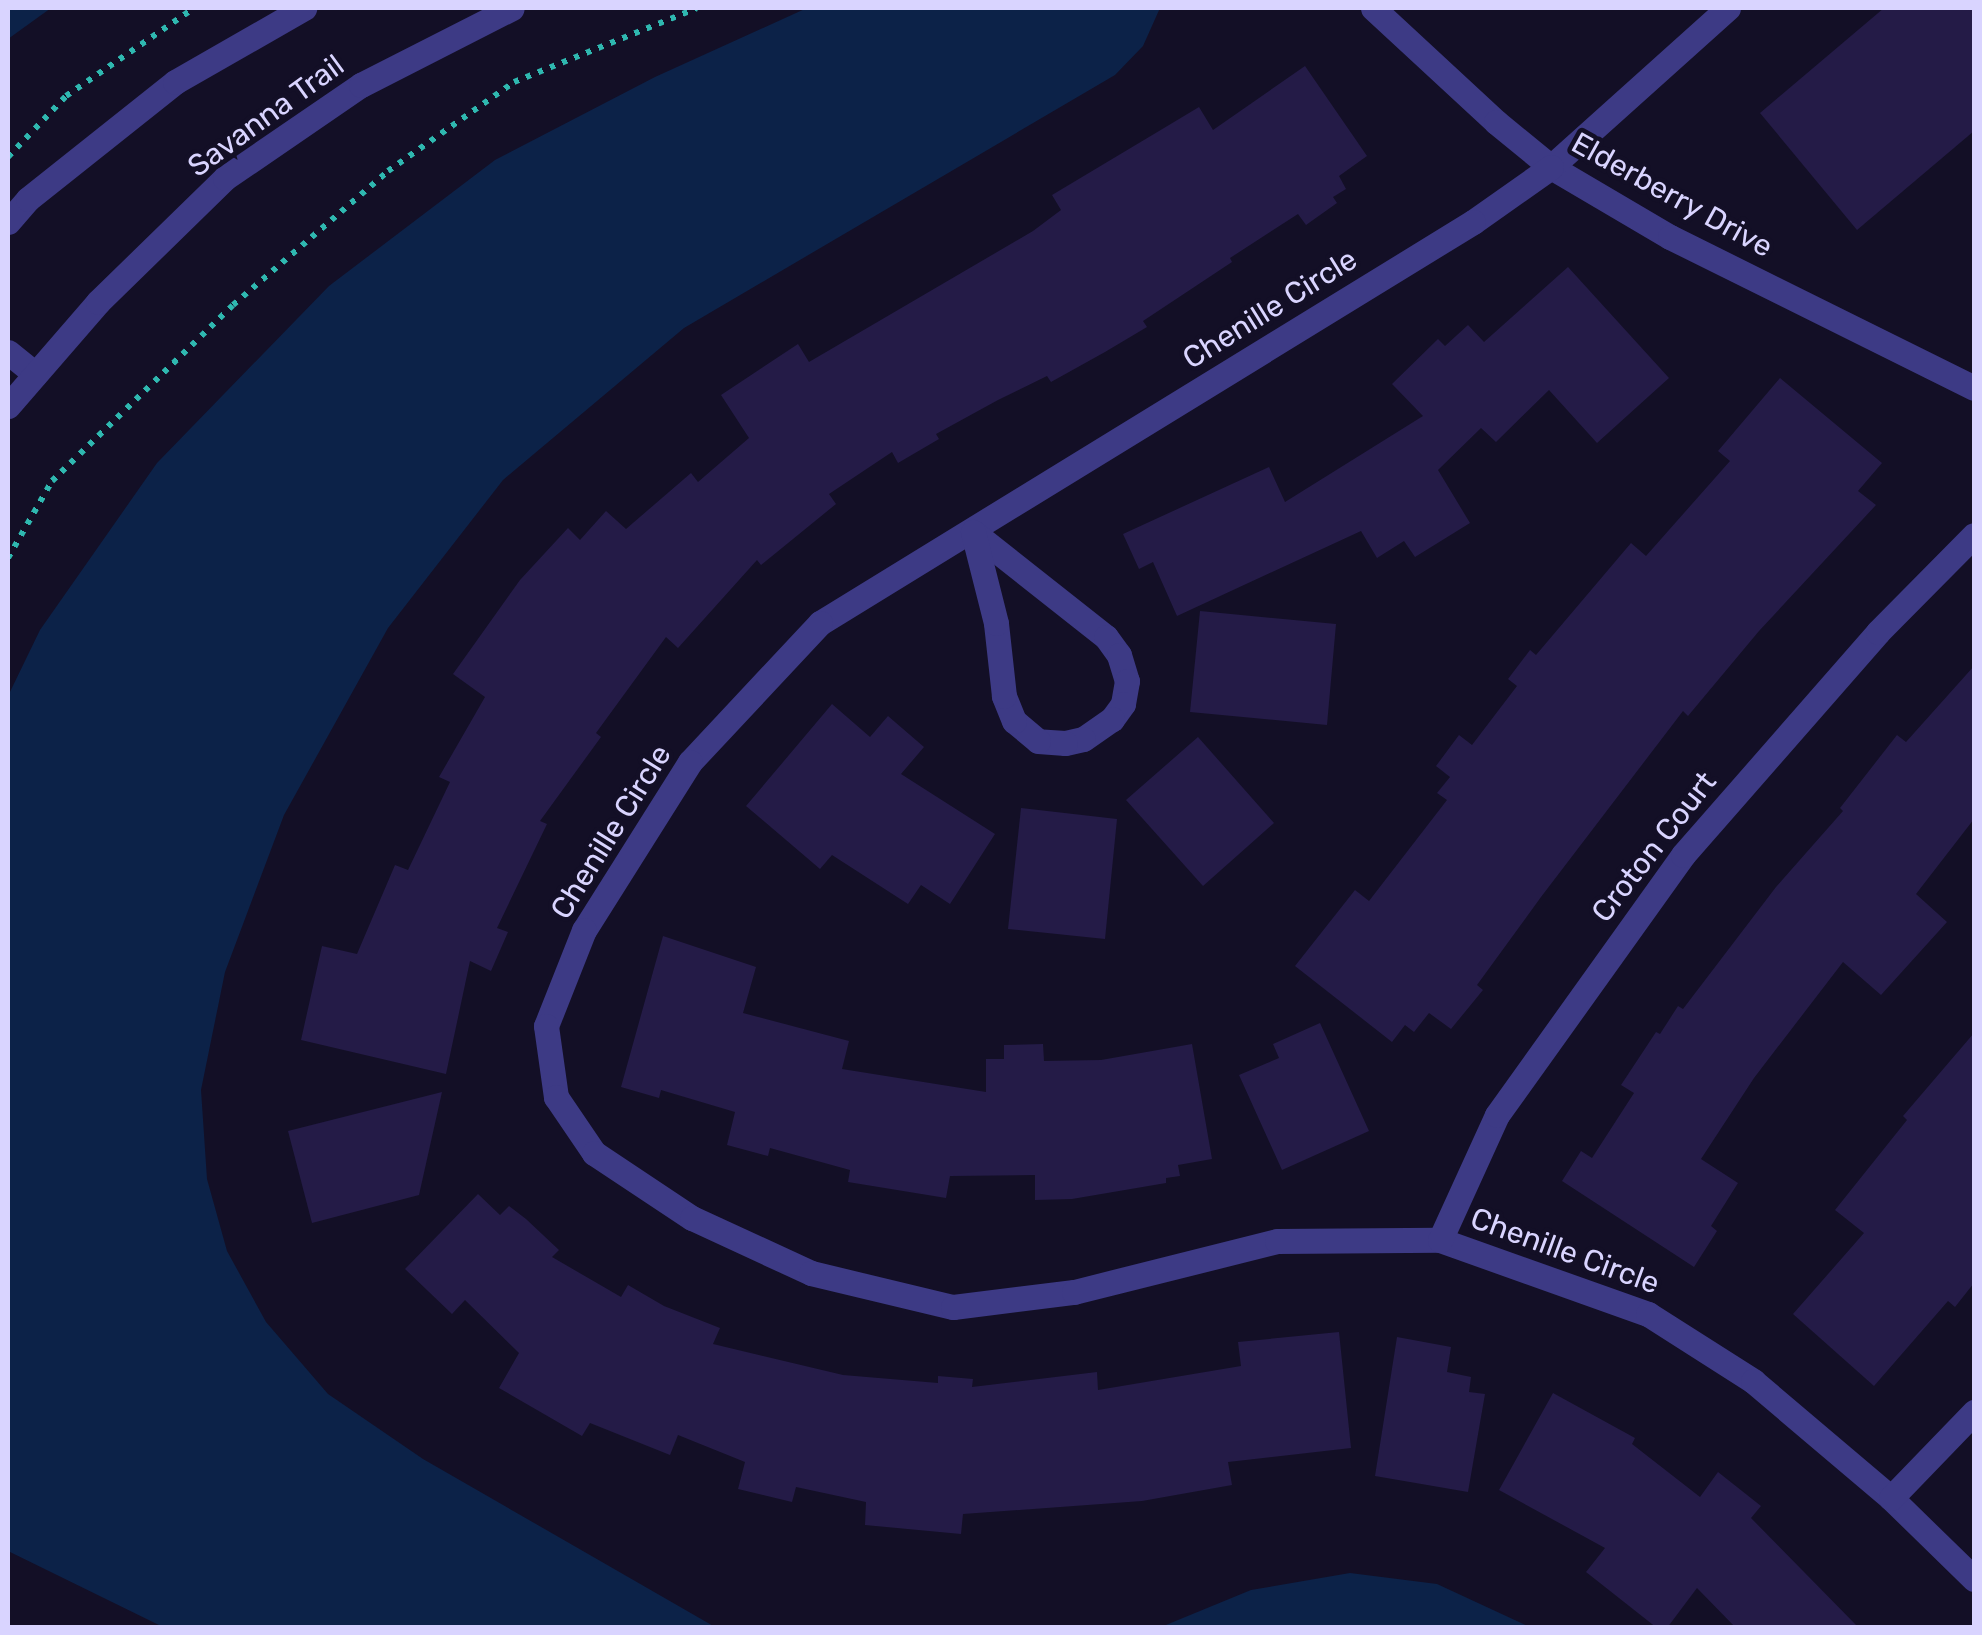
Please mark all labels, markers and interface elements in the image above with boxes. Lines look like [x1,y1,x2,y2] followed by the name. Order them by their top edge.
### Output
[181,47,351,185] street label: Savanna Trail
[1565,125,1779,265] street label: Elderberry Drive
[1176,241,1364,377] street label: Chenille Circle
[543,738,679,926] street label: Chenille Circle
[1584,765,1724,929] street label: Croton Court
[1466,1200,1664,1302] street label: Chenille Circle

